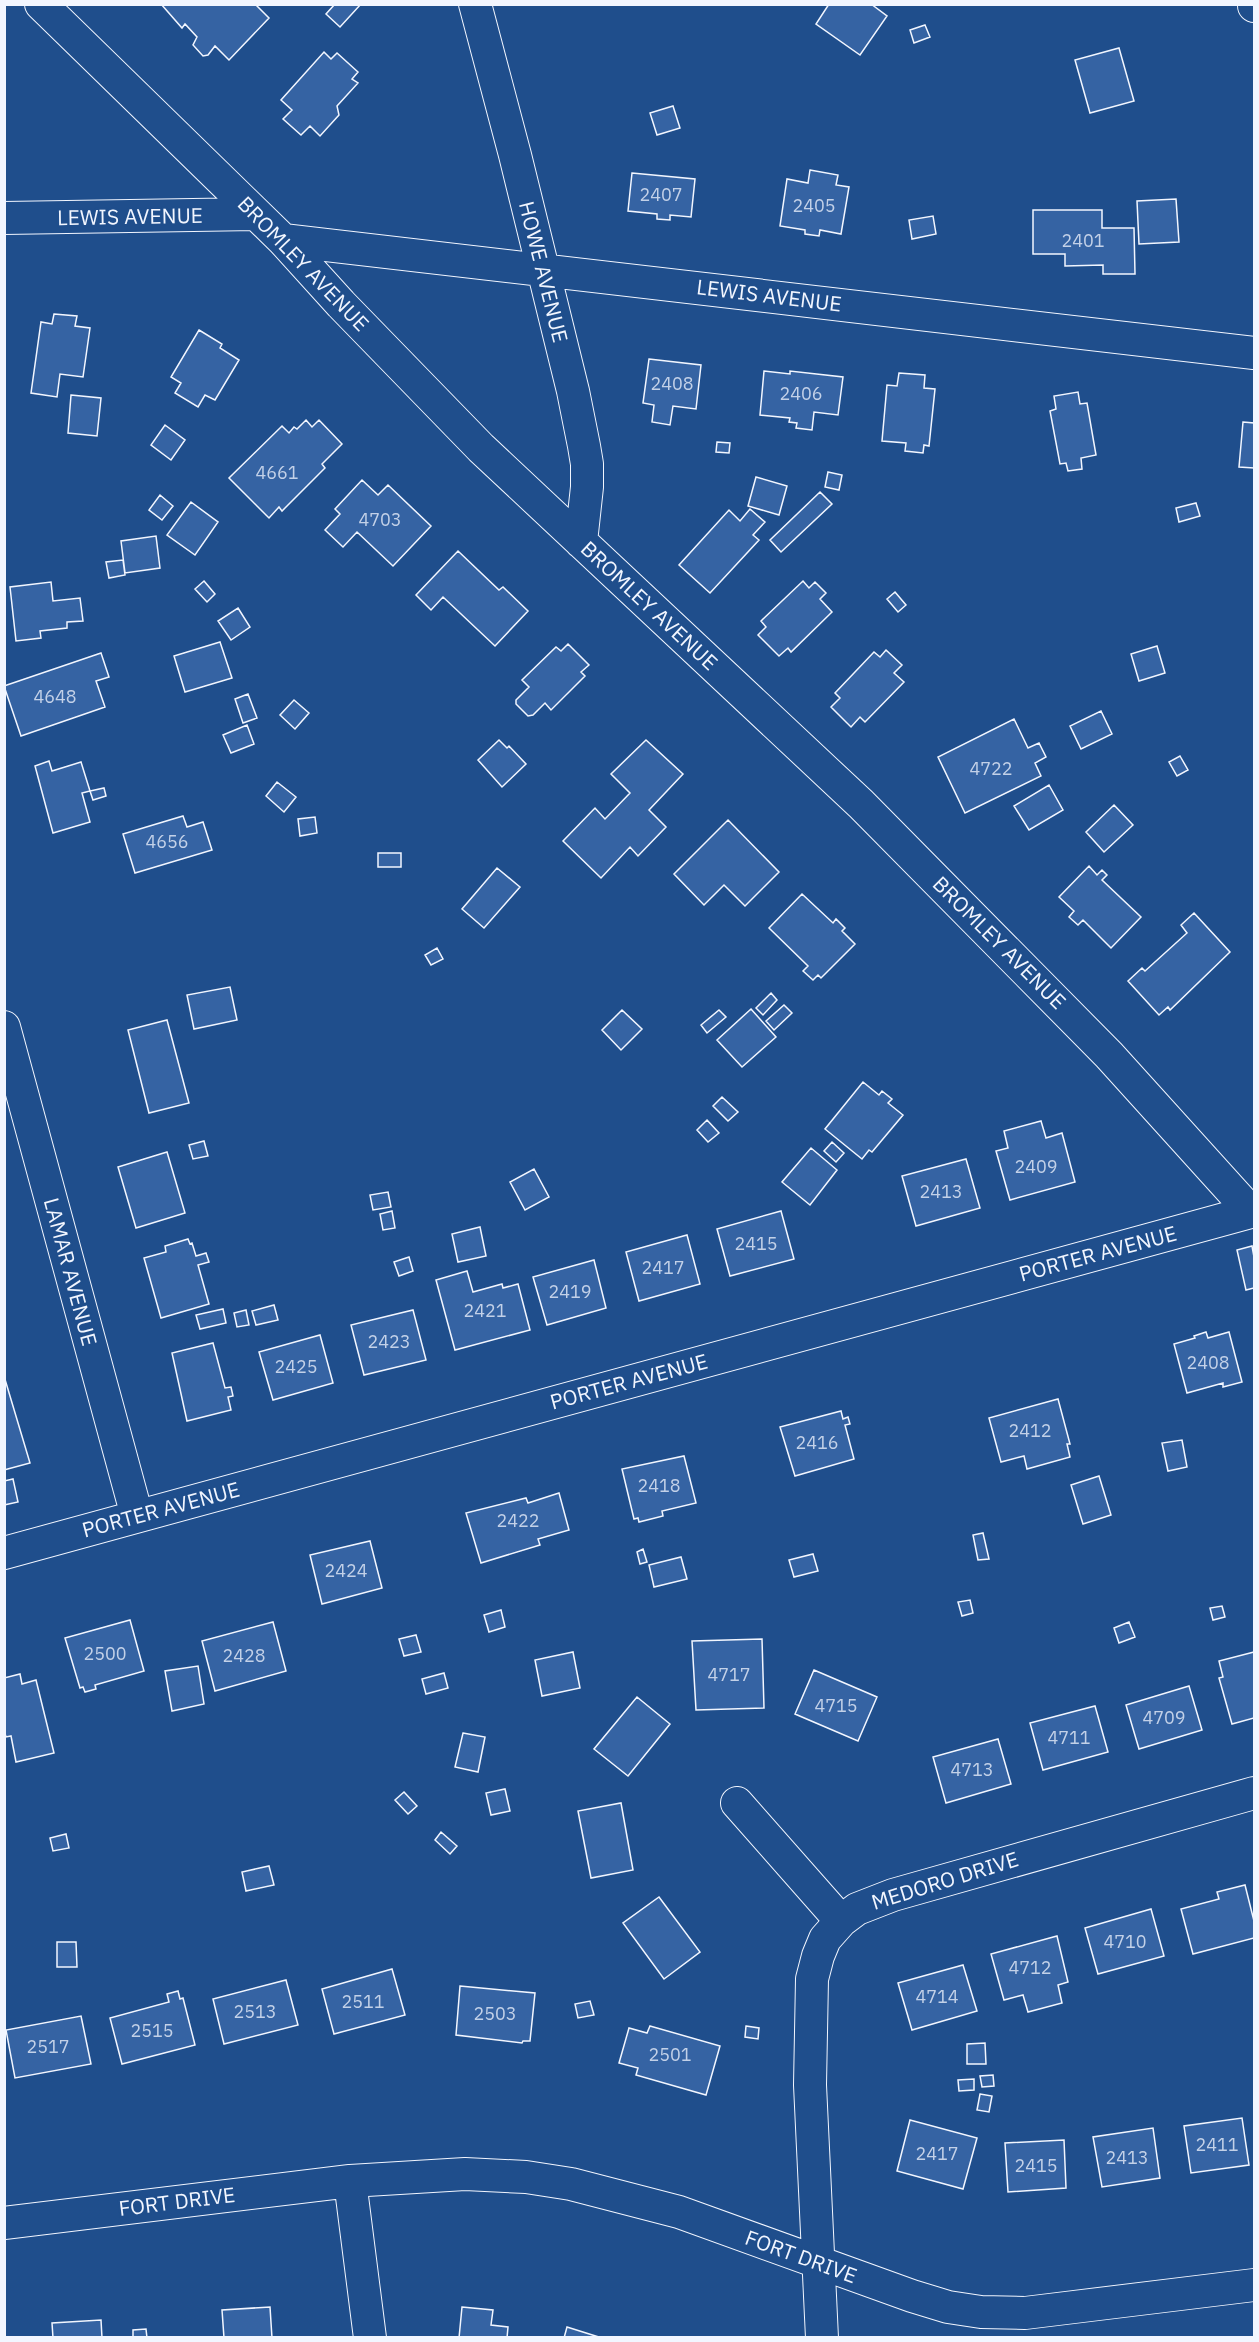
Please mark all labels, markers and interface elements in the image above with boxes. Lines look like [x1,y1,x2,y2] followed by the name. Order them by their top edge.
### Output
[639,183,683,206] house number: 2407
[232,190,375,337] street label: BROMLEY AVENUE
[792,194,836,217] house number: 2405
[513,198,575,345] street label: HOWE AVENUE
[57,201,203,231] street label: LEWIS AVENUE
[1061,229,1105,252] house number: 2401
[695,272,843,318] street label: LEWIS AVENUE
[650,372,694,395] house number: 2408
[779,382,823,405] house number: 2406
[255,461,299,484] house number: 4661
[358,508,402,531] house number: 4703
[575,534,724,676] street label: BROMLEY AVENUE
[33,685,77,708] house number: 4648
[969,757,1013,780] house number: 4722
[145,830,189,853] house number: 4656
[927,870,1072,1015] street label: BROMLEY AVENUE
[1014,1155,1058,1178] house number: 2409
[919,1180,963,1203] house number: 2413
[38,1195,104,1349] street label: LAMAR AVENUE
[1016,1219,1180,1288] street label: PORTER AVENUE
[734,1232,778,1255] house number: 2415
[641,1256,685,1279] house number: 2417
[548,1280,592,1303] house number: 2419
[463,1299,507,1322] house number: 2421
[367,1330,411,1353] house number: 2423
[547,1347,711,1416] street label: PORTER AVENUE
[1186,1351,1230,1374] house number: 2408
[274,1355,318,1378] house number: 2425
[1008,1419,1052,1442] house number: 2412
[795,1431,839,1454] house number: 2416
[637,1474,681,1497] house number: 2418
[79,1475,243,1544] street label: PORTER AVENUE
[496,1509,540,1532] house number: 2422
[324,1559,368,1582] house number: 2424
[83,1642,127,1665] house number: 2500
[222,1644,266,1667] house number: 2428
[707,1663,751,1686] house number: 4717
[814,1694,858,1717] house number: 4715
[1142,1706,1186,1729] house number: 4709
[1047,1726,1091,1749] house number: 4711
[950,1758,994,1781] house number: 4713
[868,1844,1022,1916] street label: MEDORO DRIVE
[1103,1930,1147,1953] house number: 4710
[1008,1956,1052,1979] house number: 4712
[915,1985,959,2008] house number: 4714
[341,1990,385,2013] house number: 2511
[233,2000,277,2023] house number: 2513
[473,2002,517,2025] house number: 2503
[130,2019,174,2042] house number: 2515
[26,2035,70,2058] house number: 2517
[648,2043,692,2066] house number: 2501
[1195,2133,1239,2156] house number: 2411
[915,2142,959,2165] house number: 2417
[1105,2146,1149,2169] house number: 2413
[1014,2154,1058,2177] house number: 2415
[117,2180,237,2222] street label: FORT DRIVE
[742,2223,861,2289] street label: FORT DRIVE

